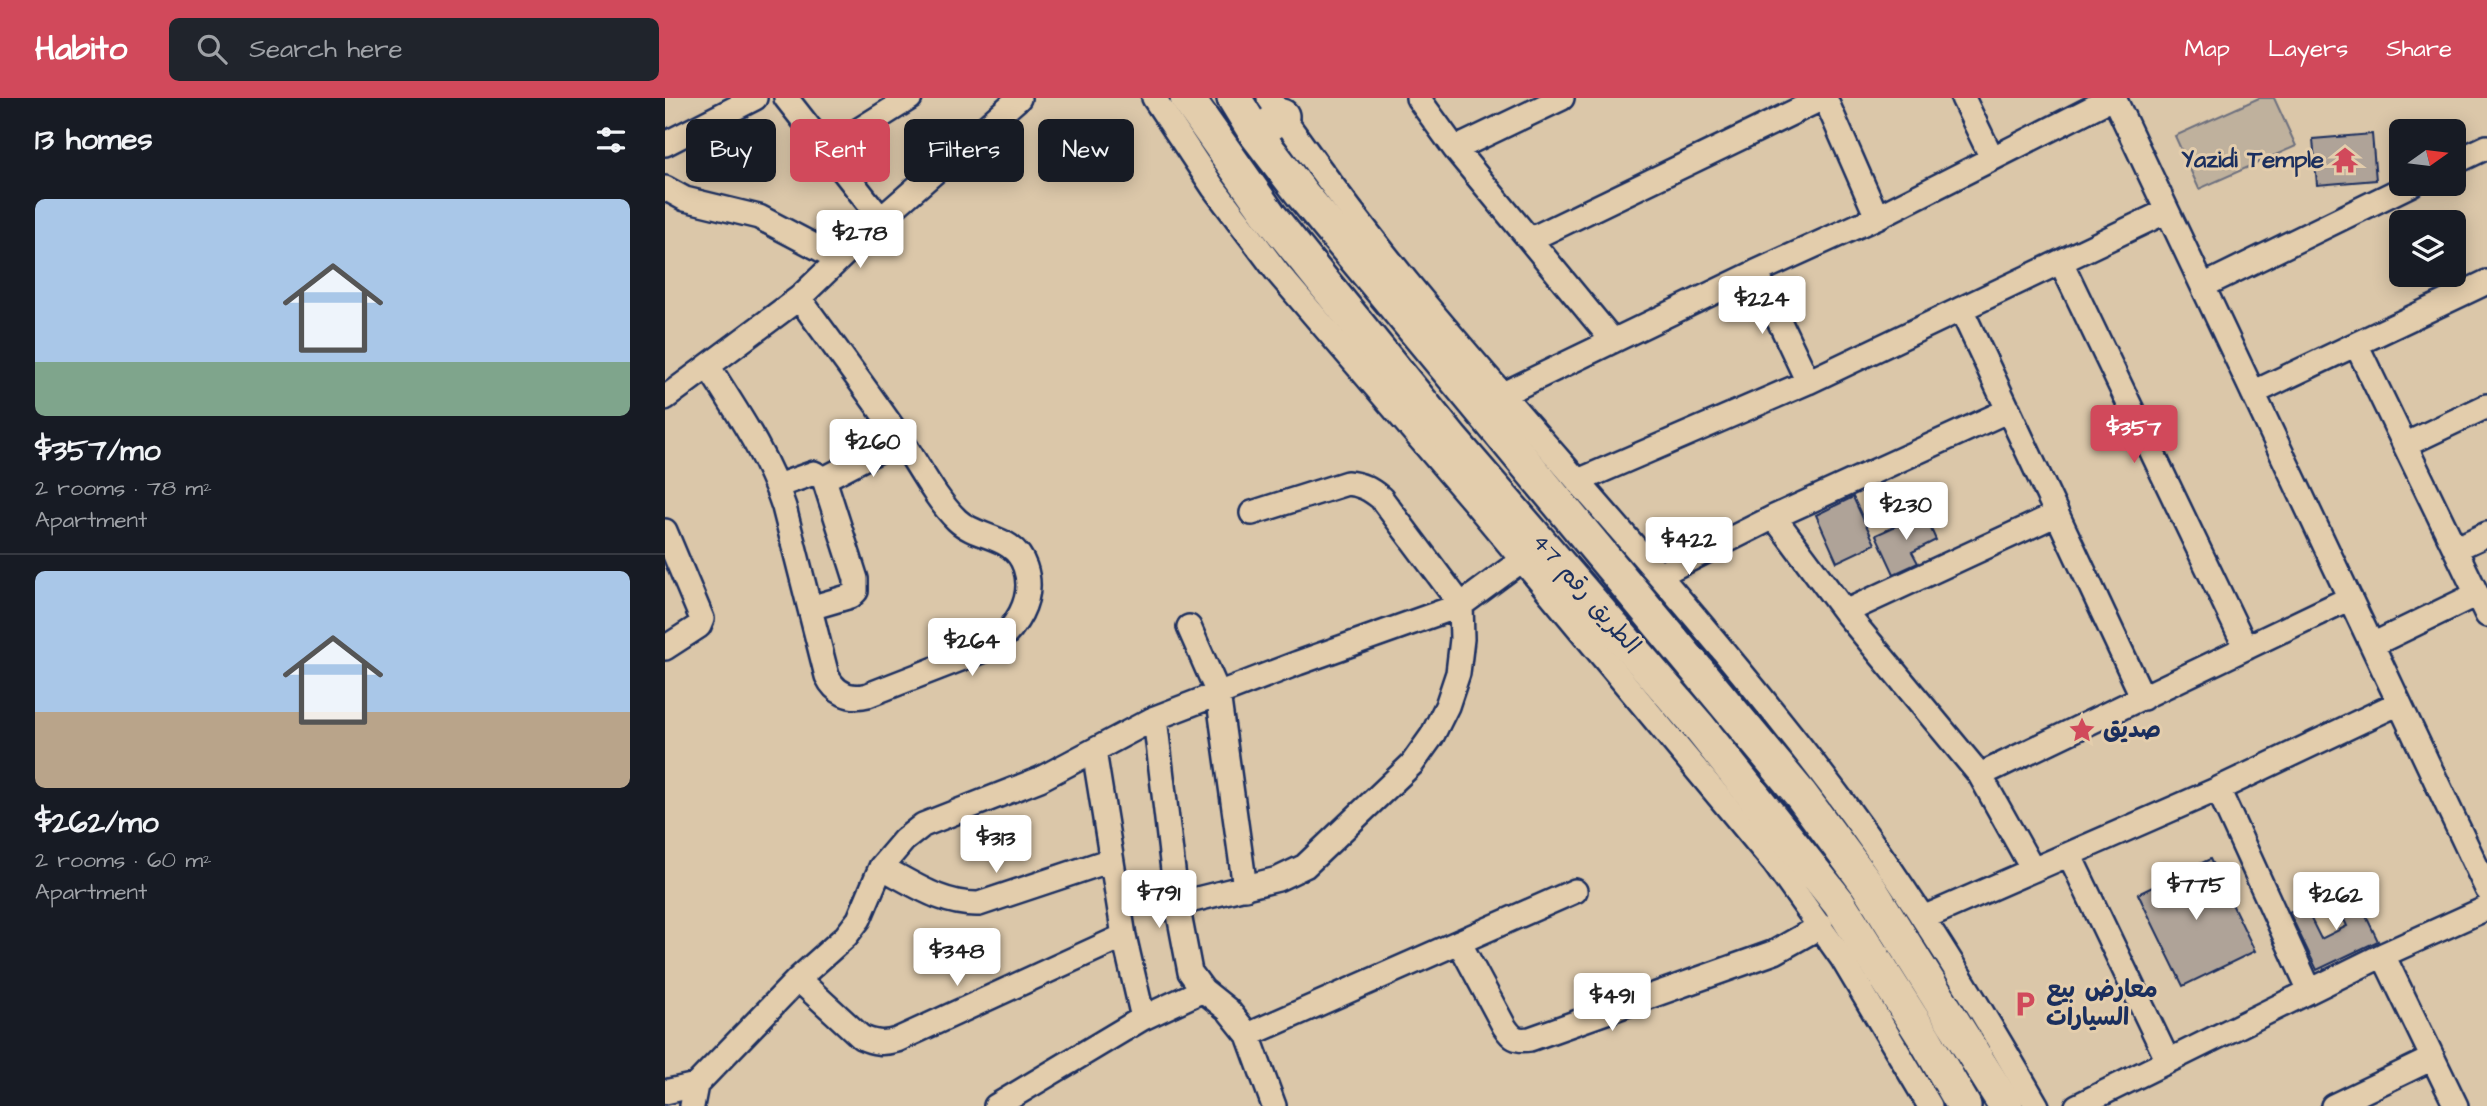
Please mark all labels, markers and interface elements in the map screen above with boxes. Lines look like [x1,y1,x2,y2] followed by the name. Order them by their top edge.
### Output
[169,18,659,81] search box
[35,26,127,72] text: Habito
[193,30,231,68] icon: search
[249,31,403,67] text: Search here
[2185,32,2230,66] text: Map
[2268,32,2348,66] text: Layers
[2386,32,2452,66] text: Share
[35,119,152,161] text: 13 homes
[686,119,776,182] chip: Buy
[790,119,890,182] chip: Rent
[904,119,1024,182] chip: Filters
[1038,119,1134,182] chip: New
[2389,119,2466,196] north arrow
[2389,119,2466,287] map controls
[592,121,630,159] icon: filters
[2181,143,2324,177] place label: Yazidi Temple
[2330,145,2360,175] temple icon: Yazidi Temple
[2389,210,2466,287] button: layers
[819,211,901,270] pin: $278
[832,217,888,249] text: $278
[270,245,396,371] icon: home
[1721,276,1803,336] pin: $224
[1735,283,1789,315] text: $224
[2093,406,2175,465] pin: $357
[2107,412,2161,444] text: $357
[832,420,914,479] pin: $260
[846,426,900,458] text: $260
[35,430,161,472] text: $357/mo
[35,472,212,504] text: 2 rooms · 78 m²
[1865,482,1947,542] pin: $230
[1880,489,1932,521] text: $230
[35,504,147,536] text: Apartment
[1648,518,1730,577] pin: $422
[1662,524,1716,556] text: $422
[1524,526,1648,662] street label: الطريق رقم 47
[270,617,396,743] icon: home
[931,618,1013,678] pin: $264
[944,625,1000,657] text: $264
[2103,713,2161,747] place label: صديق
[2067,715,2097,745] place icon: صديق
[35,802,159,844] text: $262/mo
[955,816,1037,875] pin: $313
[976,822,1016,854] text: $313
[35,844,212,876] text: 2 rooms · 60 m²
[2155,862,2237,922] pin: $775
[2167,869,2225,901] text: $775
[1118,870,1200,930] pin: $791
[2295,872,2377,932] pin: $262
[35,876,147,908] text: Apartment
[1138,877,1181,909] text: $791
[2309,879,2363,911] text: $262
[916,928,998,988] pin: $348
[929,935,985,967] text: $348
[2046,973,2158,1035] place label: معارض بيع السيارات
[1571,974,1653,1033] pin: $491
[1590,980,1634,1012] text: $491
[2010,989,2040,1019] parking icon: معارض بيع السيارات

